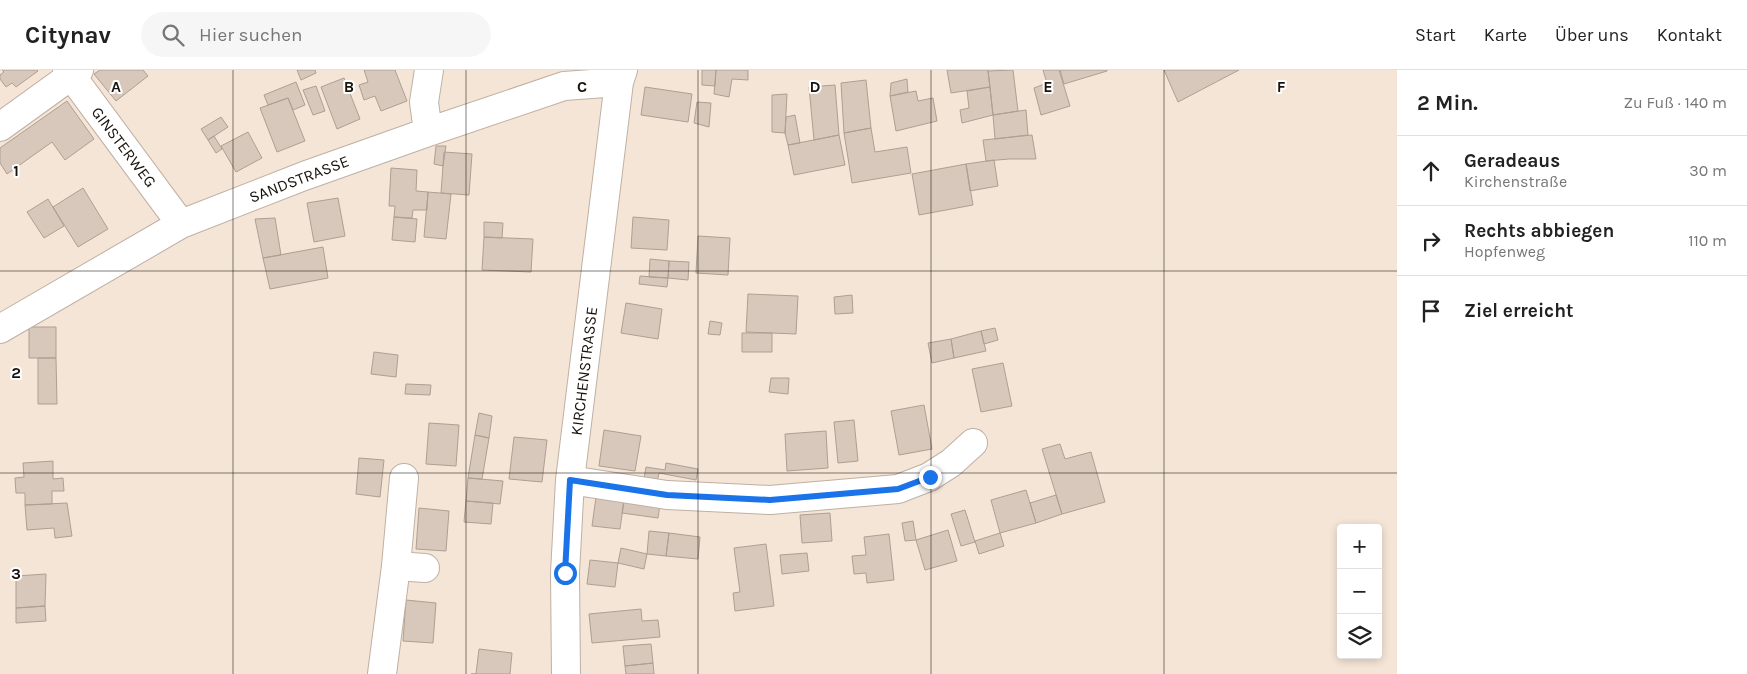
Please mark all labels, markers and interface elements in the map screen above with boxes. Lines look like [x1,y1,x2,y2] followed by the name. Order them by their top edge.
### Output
[141,12,491,57] search box
[25,21,111,49] text: Citynav
[159,21,187,49] icon: search
[199,24,303,46] text: Hier suchen
[1415,24,1456,46] text: Start
[1484,24,1527,46] text: Karte
[1555,24,1629,46] text: Über uns
[1657,24,1722,46] text: Kontakt
[111,77,121,96] text: A
[344,77,354,96] text: B
[577,77,587,96] text: C
[810,77,821,96] text: D
[1043,77,1053,96] text: E
[1277,77,1286,96] text: F
[1417,91,1478,115] text: 2 Min.
[1624,93,1727,112] text: Zu Fuß · 140 m
[88,103,160,191] street label: GINSTERWEG
[1464,150,1560,172] text: Geradeaus
[246,151,352,207] street label: SANDSTRASSE
[1417,157,1445,185] icon: ahead
[13,161,19,180] text: 1
[1689,161,1727,180] text: 30 m
[1464,172,1567,191] text: Kirchenstraße
[1464,220,1614,242] text: Rechts abbiegen
[1417,227,1445,255] icon: right
[1688,231,1727,250] text: 110 m
[1464,242,1545,261] text: Hopfenweg
[1417,297,1445,325] icon: arrive
[1464,300,1574,322] text: Ziel erreicht
[567,306,601,436] street label: KIRCHENSTRASSE
[11,363,21,382] text: 2
[919,466,942,489] route end
[1337,524,1382,659] map controls
[1337,524,1382,569] button: +
[554,562,577,585] route start
[11,564,21,583] text: 3
[1337,569,1382,614] button: −
[1337,614,1382,659] button: layers

